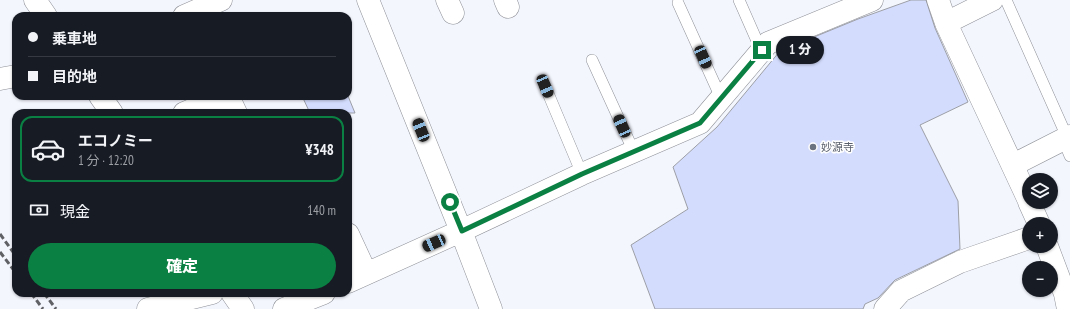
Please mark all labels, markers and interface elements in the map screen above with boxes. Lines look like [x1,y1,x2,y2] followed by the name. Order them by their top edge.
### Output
[52,29,97,48] text: 乗車地
[776,36,824,64] callout: 1 分
[753,41,771,59] route end
[789,41,811,58] text: 1 分
[693,44,713,70] car
[52,67,97,86] text: 目的地
[535,73,555,99] car
[612,113,632,139] car
[411,117,431,143] car
[30,131,66,167] icon: car
[78,131,153,150] text: エコノミー
[305,140,334,159] text: ¥348
[821,140,854,154] place label: 妙源寺
[808,142,818,152] marker: 妙源寺
[78,152,134,169] text: 1 分 · 12:20
[1022,173,1058,297] map controls
[1022,173,1058,209] button: layers
[441,193,459,211] route start
[28,199,50,221] icon: cash
[60,202,90,221] text: 現金
[307,202,336,219] text: 140 m
[1022,217,1058,253] button: +
[421,233,447,253] car
[28,243,336,289] button: 確定
[1022,261,1058,297] button: −

